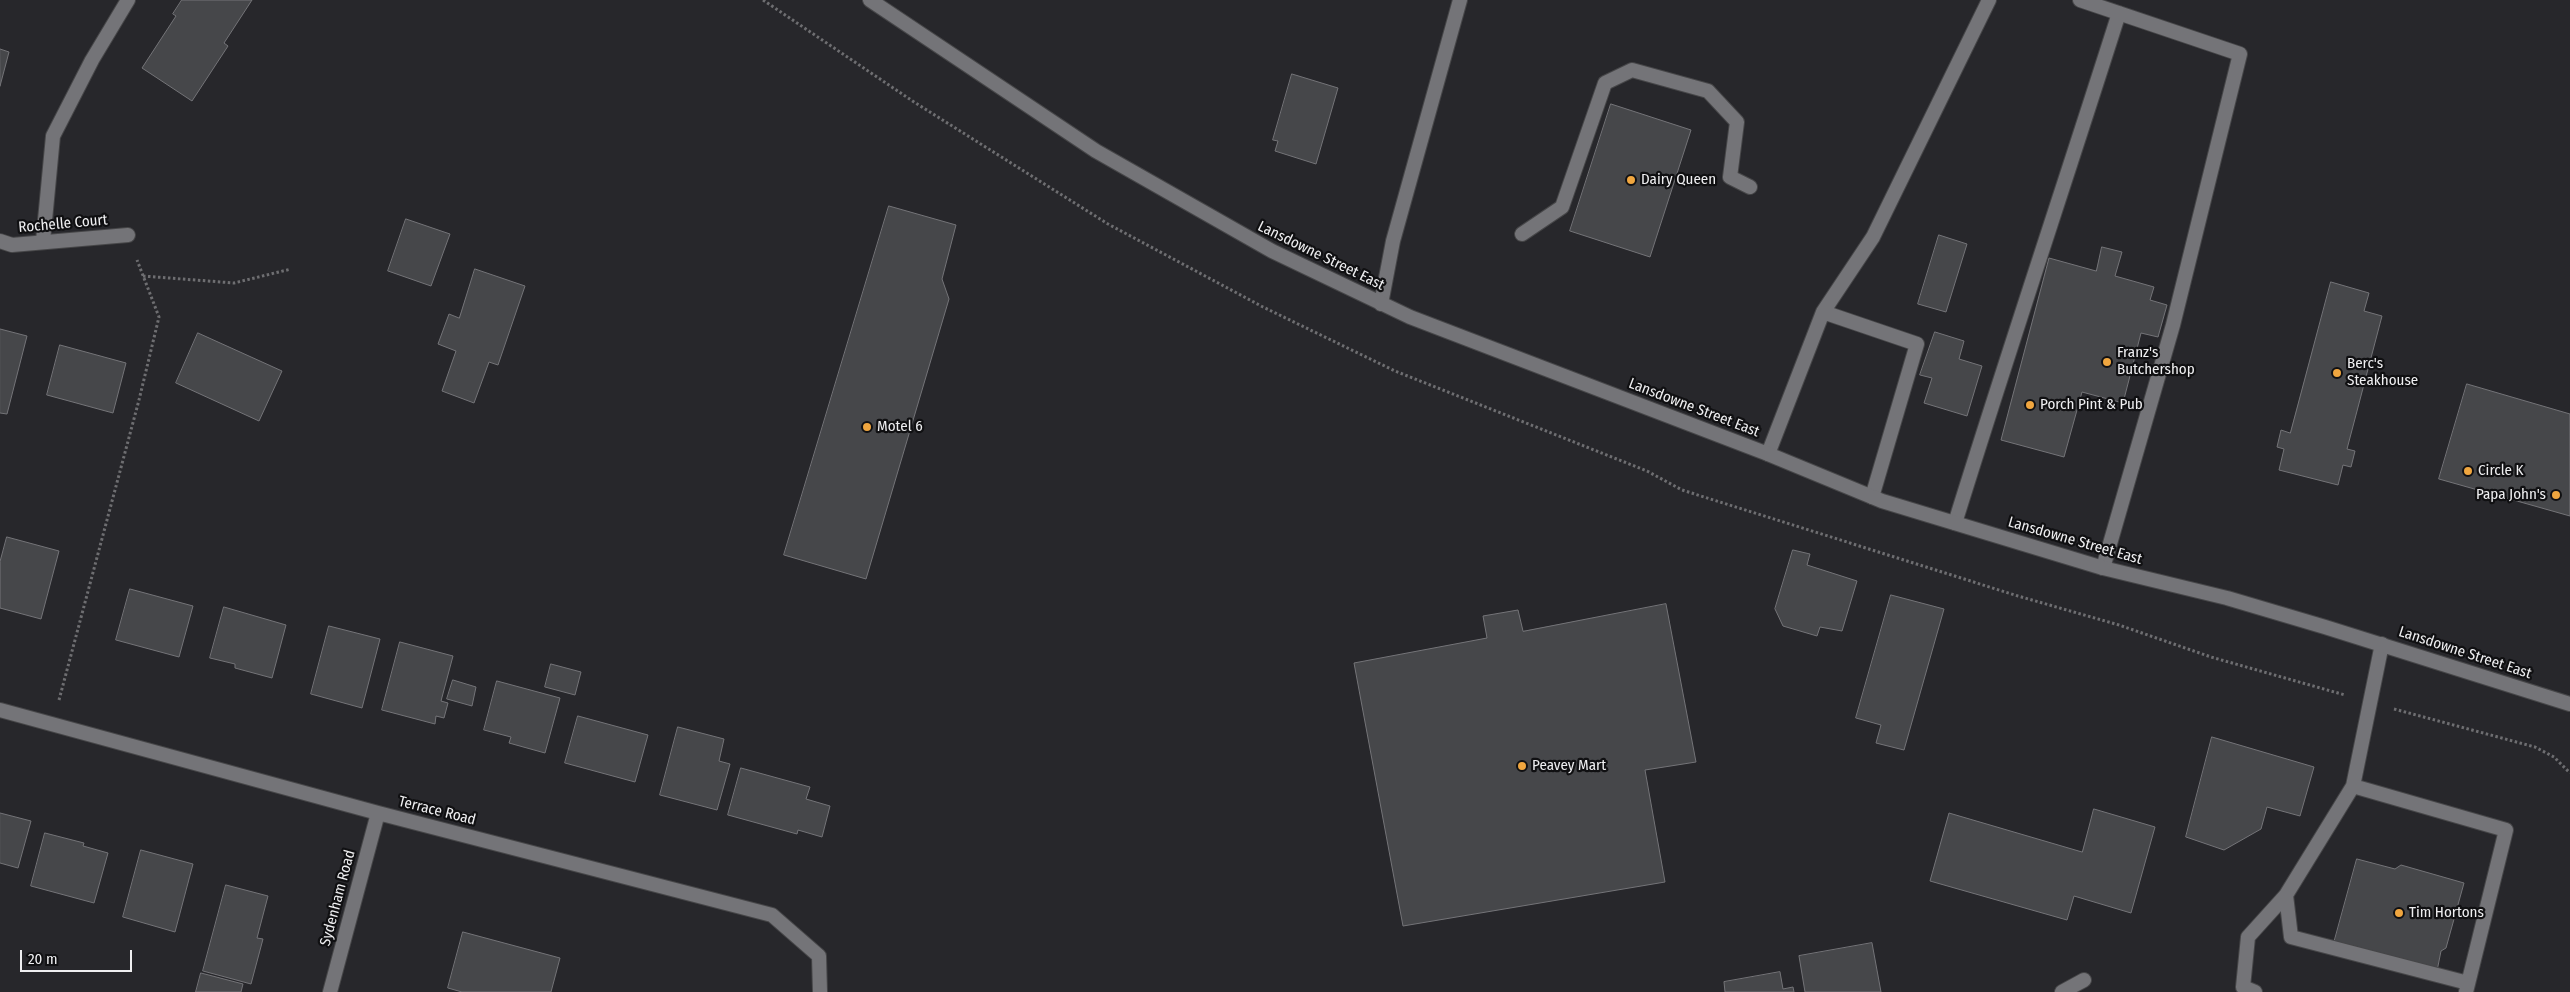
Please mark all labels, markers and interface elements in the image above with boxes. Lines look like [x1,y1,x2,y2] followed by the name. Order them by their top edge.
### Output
[1641,171,1716,189] place label: Dairy Queen
[1625,174,1637,186] marker: Dairy Queen
[18,211,108,237] street label: Rochelle Court
[1255,218,1387,294] street label: Lansdowne Street East
[2117,344,2195,379] place label: Franz's Butchershop
[2347,355,2418,390] place label: Berc's Steakhouse
[2101,356,2113,368] marker: Franz's Butchershop
[2331,367,2343,379] marker: Berc's Steakhouse
[1626,375,1762,441] street label: Lansdowne Street East
[2040,396,2143,414] place label: Porch Pint & Pub
[2024,399,2036,411] marker: Porch Pint & Pub
[877,418,923,436] place label: Motel 6
[861,421,873,433] marker: Motel 6
[2478,462,2523,480] place label: Circle K
[2462,465,2474,477] marker: Circle K
[2476,486,2546,504] place label: Papa John's
[2550,489,2562,501] marker: Papa John's
[2006,513,2144,569] street label: Lansdowne Street East
[2396,623,2534,683] street label: Lansdowne Street East
[1532,757,1606,775] place label: Peavey Mart
[1516,760,1528,772] marker: Peavey Mart
[396,793,478,829] street label: Terrace Road
[317,848,359,948] street label: Sydenham Road
[2409,904,2484,922] place label: Tim Hortons
[2393,907,2405,919] marker: Tim Hortons
[22,940,135,972] scale bar
[28,950,58,968] text: 20 m

